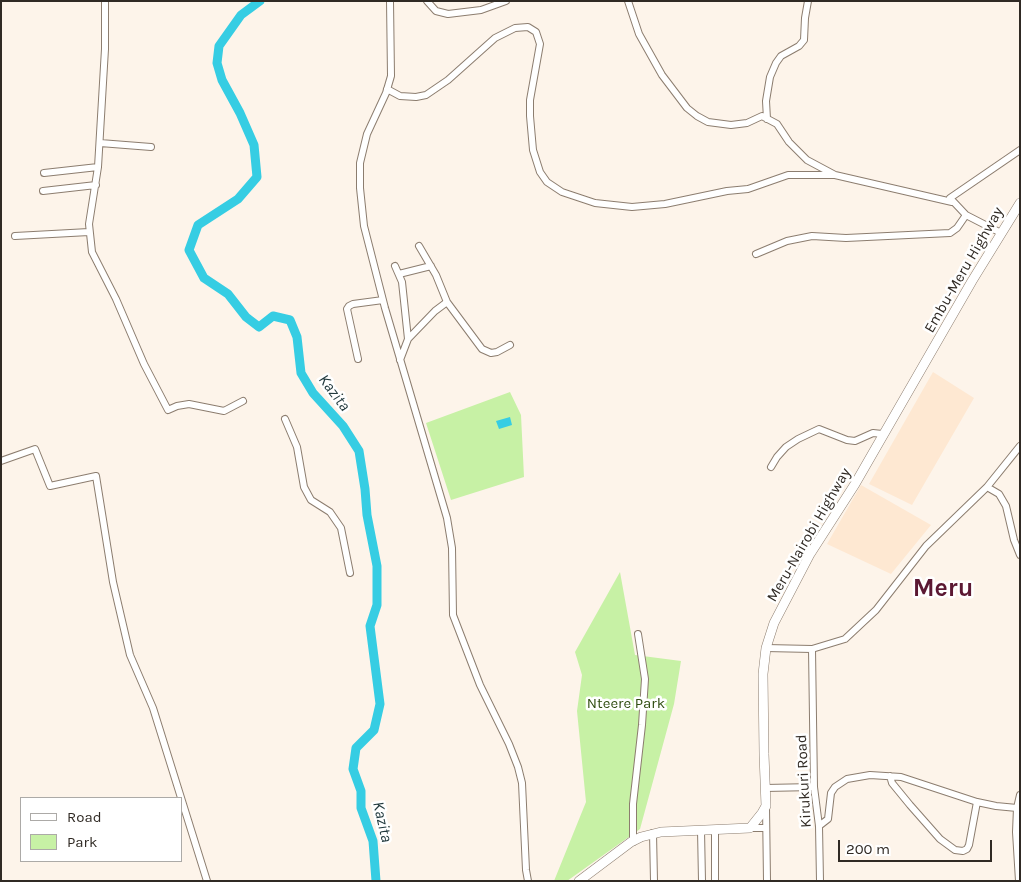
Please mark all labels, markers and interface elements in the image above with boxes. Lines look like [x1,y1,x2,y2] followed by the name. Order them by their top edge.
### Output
[921,204,1007,336] street label: Embu-Meru Highway
[314,371,354,415] water label: Kazita
[763,465,855,605] street label: Meru-Nairobi Highway
[913,574,973,604] district label: Meru
[587,695,665,713] park label: Nteere Park
[793,734,815,828] street label: Kirukuri Road
[20,797,182,862] legend
[368,800,396,844] water label: Kazita
[67,808,102,826] text: Road
[841,830,995,862] scale bar
[67,833,97,851] text: Park
[846,840,890,858] text: 200 m

